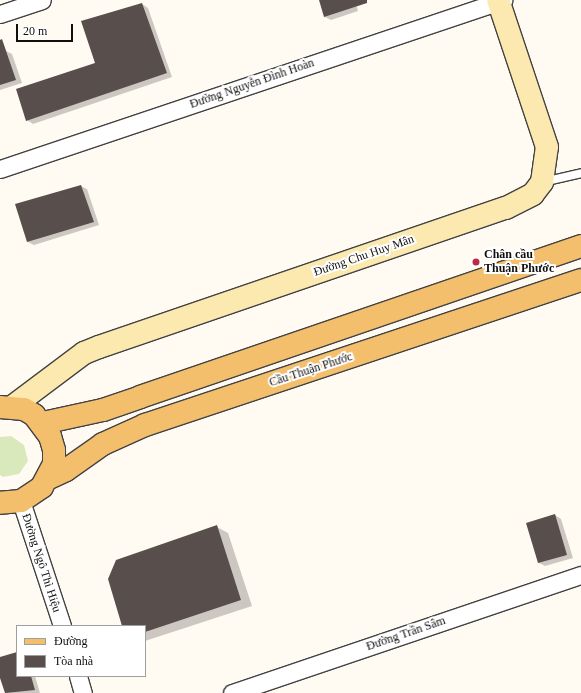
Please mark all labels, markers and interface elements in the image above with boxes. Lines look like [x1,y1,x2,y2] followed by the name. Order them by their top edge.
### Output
[18,16,75,42] scale bar
[23,24,47,38] text: 20 m
[188,56,316,112] street label: Đường Nguyễn Đình Hoàn
[312,232,416,280] street label: Đường Chu Huy Mân
[484,248,554,276] place label: Chân cầu Thuận Phước
[471,257,481,267] marker: Chân cầu Thuận Phước
[267,350,355,390] street label: Cầu Thuận Phước
[18,512,64,614] street label: Đường Ngô Thì Hiệu
[364,614,448,654] street label: Đường Trần Sâm
[16,625,146,677] legend
[54,634,88,648] text: Đường
[54,654,93,668] text: Tòa nhà

